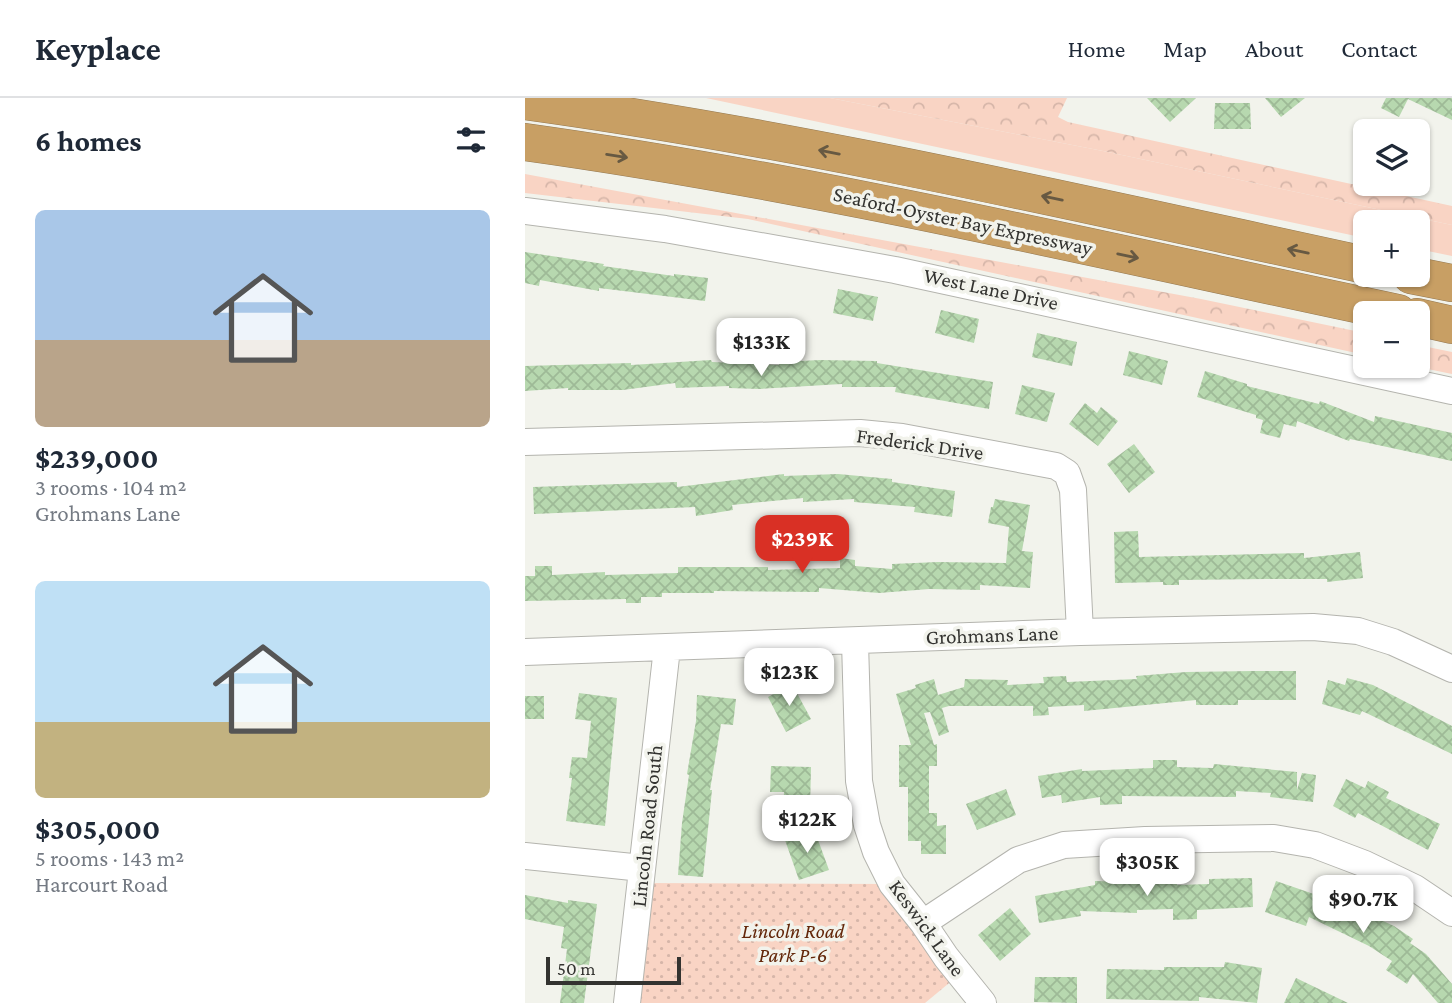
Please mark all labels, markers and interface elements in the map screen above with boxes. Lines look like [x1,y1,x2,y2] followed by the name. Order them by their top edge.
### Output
[35,30,161,67] text: Keyplace
[1068,35,1125,62] text: Home
[1163,35,1207,62] text: Map
[1245,35,1303,62] text: About
[1341,35,1417,62] text: Contact
[1353,119,1430,378] map controls
[1353,119,1430,196] button: layers
[452,121,490,159] icon: filters
[35,124,142,157] text: 6 homes
[818,144,841,158] one-way arrow
[605,150,628,163] one-way arrow
[831,182,1095,260] street label: Seaford-Oyster Bay Expressway
[1041,191,1064,204] one-way arrow
[1353,210,1430,287] button: +
[1287,243,1310,257] one-way arrow
[1116,249,1139,263] one-way arrow
[200,255,326,381] icon: home
[921,263,1061,315] street label: West Lane Drive
[1353,301,1430,378] button: −
[712,318,810,378] pin: $133K
[732,328,790,354] text: $133K
[855,423,985,465] street label: Frederick Drive
[35,441,158,474] text: $239,000
[35,474,187,500] text: 3 rooms · 104 m²
[35,500,180,526] text: Grohmans Lane
[753,516,851,575] pin: $239K
[771,525,833,551] text: $239K
[925,621,1059,649] street label: Grohmans Lane
[200,626,326,752] icon: home
[740,648,838,708] pin: $123K
[760,658,818,684] text: $123K
[627,744,667,908] street label: Lincoln Road South
[758,796,856,855] pin: $122K
[778,805,836,831] text: $122K
[35,812,160,845] text: $305,000
[1098,838,1196,898] pin: $305K
[35,845,184,871] text: 5 rooms · 143 m²
[1116,848,1178,874] text: $305K
[35,871,168,897] text: Harcourt Road
[884,875,970,981] street label: Keswick Lane
[1306,876,1420,935] pin: $90.7K
[1328,885,1398,911] text: $90.7K
[742,919,846,967] park label: Lincoln Road Park P-6
[546,954,681,986] scale bar
[557,958,596,979] text: 50 m

